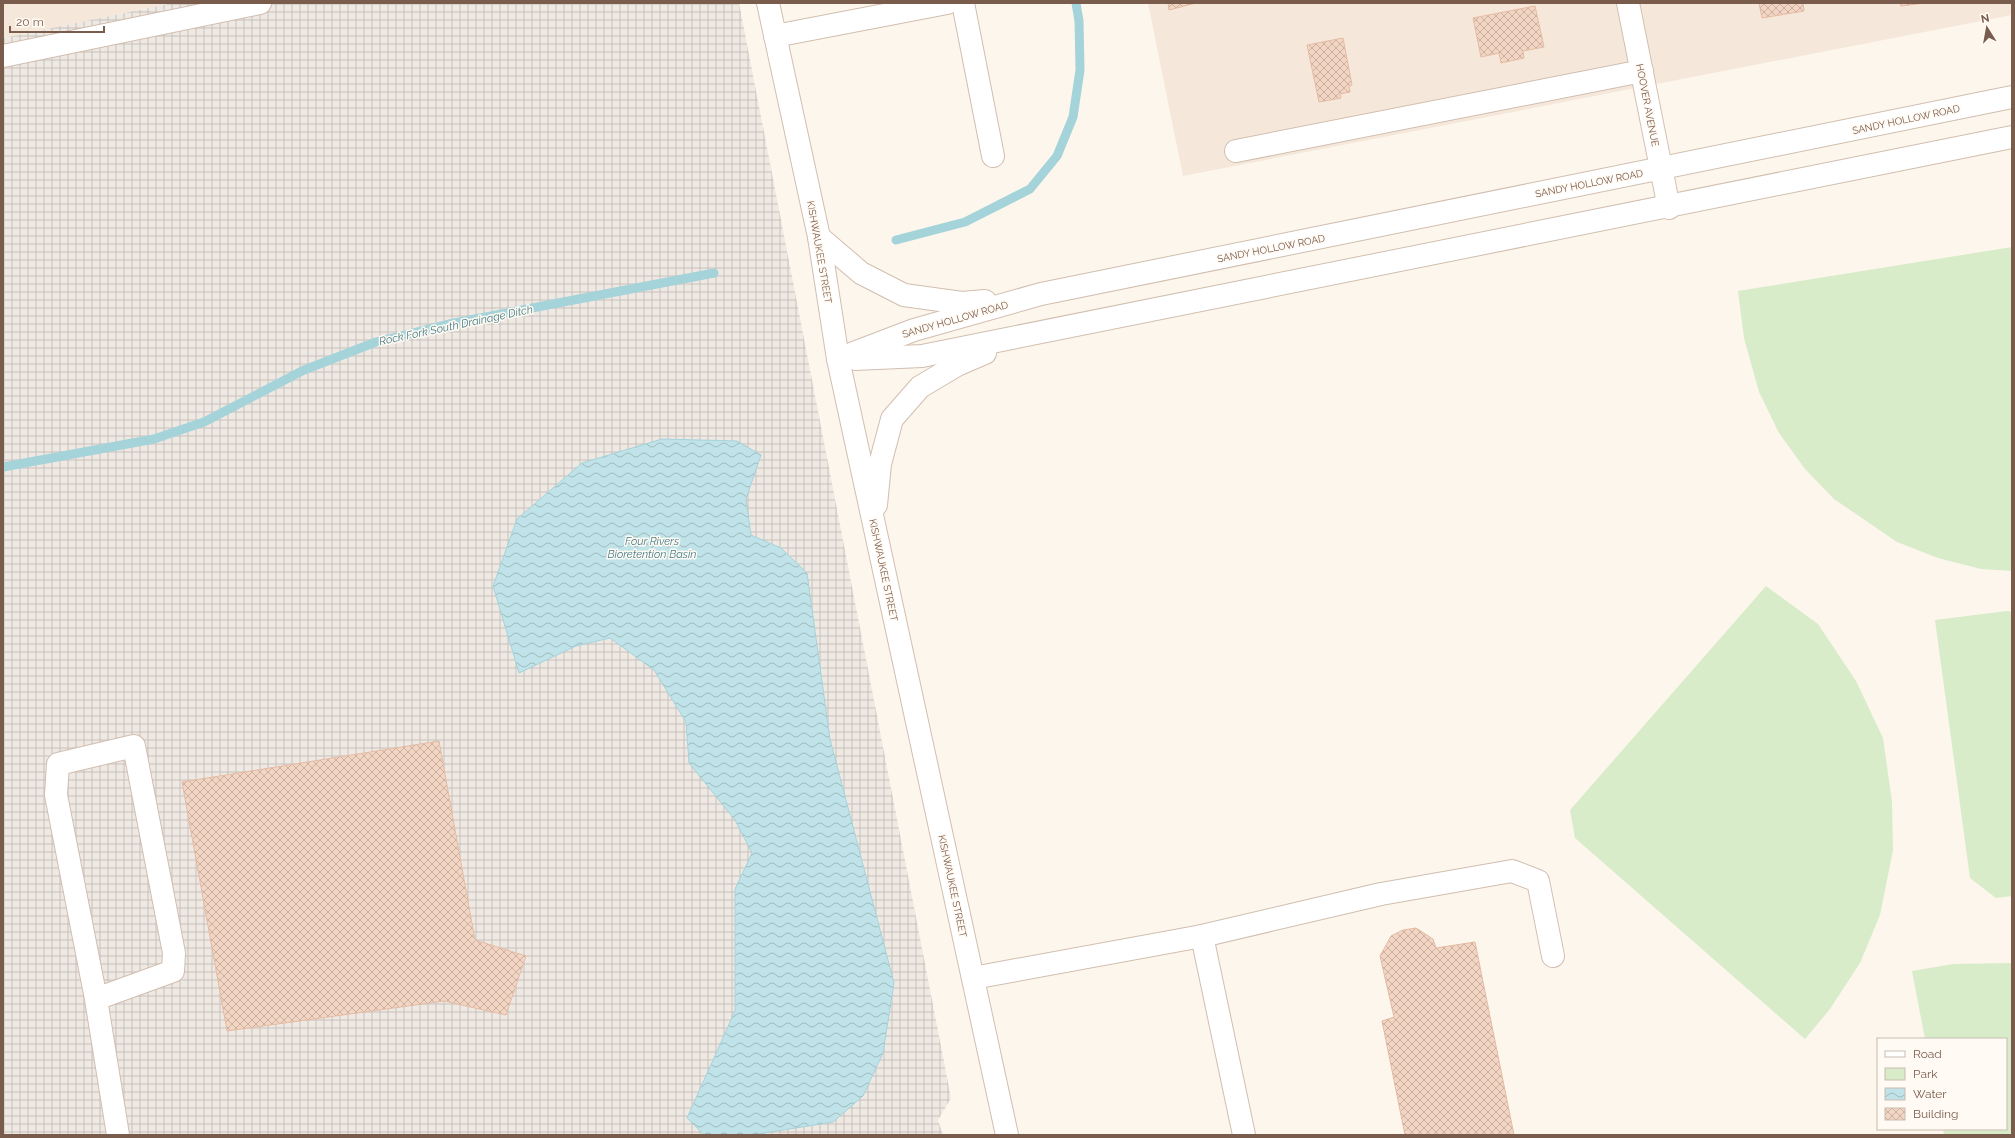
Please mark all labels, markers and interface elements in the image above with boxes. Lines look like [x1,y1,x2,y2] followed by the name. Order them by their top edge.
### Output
[10,8,104,34] scale bar
[1967,8,2007,48] north arrow
[1980,11,1991,26] text: N
[16,15,44,29] text: 20 m
[1634,63,1661,147] street label: HOOVER AVENUE
[1851,103,1961,136] street label: SANDY HOLLOW ROAD
[1534,168,1644,199] street label: SANDY HOLLOW ROAD
[805,200,834,304] street label: KISHWAUKEE STREET
[1216,233,1326,264] street label: SANDY HOLLOW ROAD
[901,299,1009,340] street label: SANDY HOLLOW ROAD
[378,303,534,348] water label: Rock Fork South Drainage Ditch
[867,518,900,622] street label: KISHWAUKEE STREET
[608,535,696,561] water label: Four Rivers Bioretention Basin
[936,834,969,938] street label: KISHWAUKEE STREET
[1877,1038,2007,1130] legend
[1913,1047,1942,1061] text: Road
[1913,1067,1938,1081] text: Park
[1913,1087,1947,1101] text: Water
[1913,1107,1959,1121] text: Building

